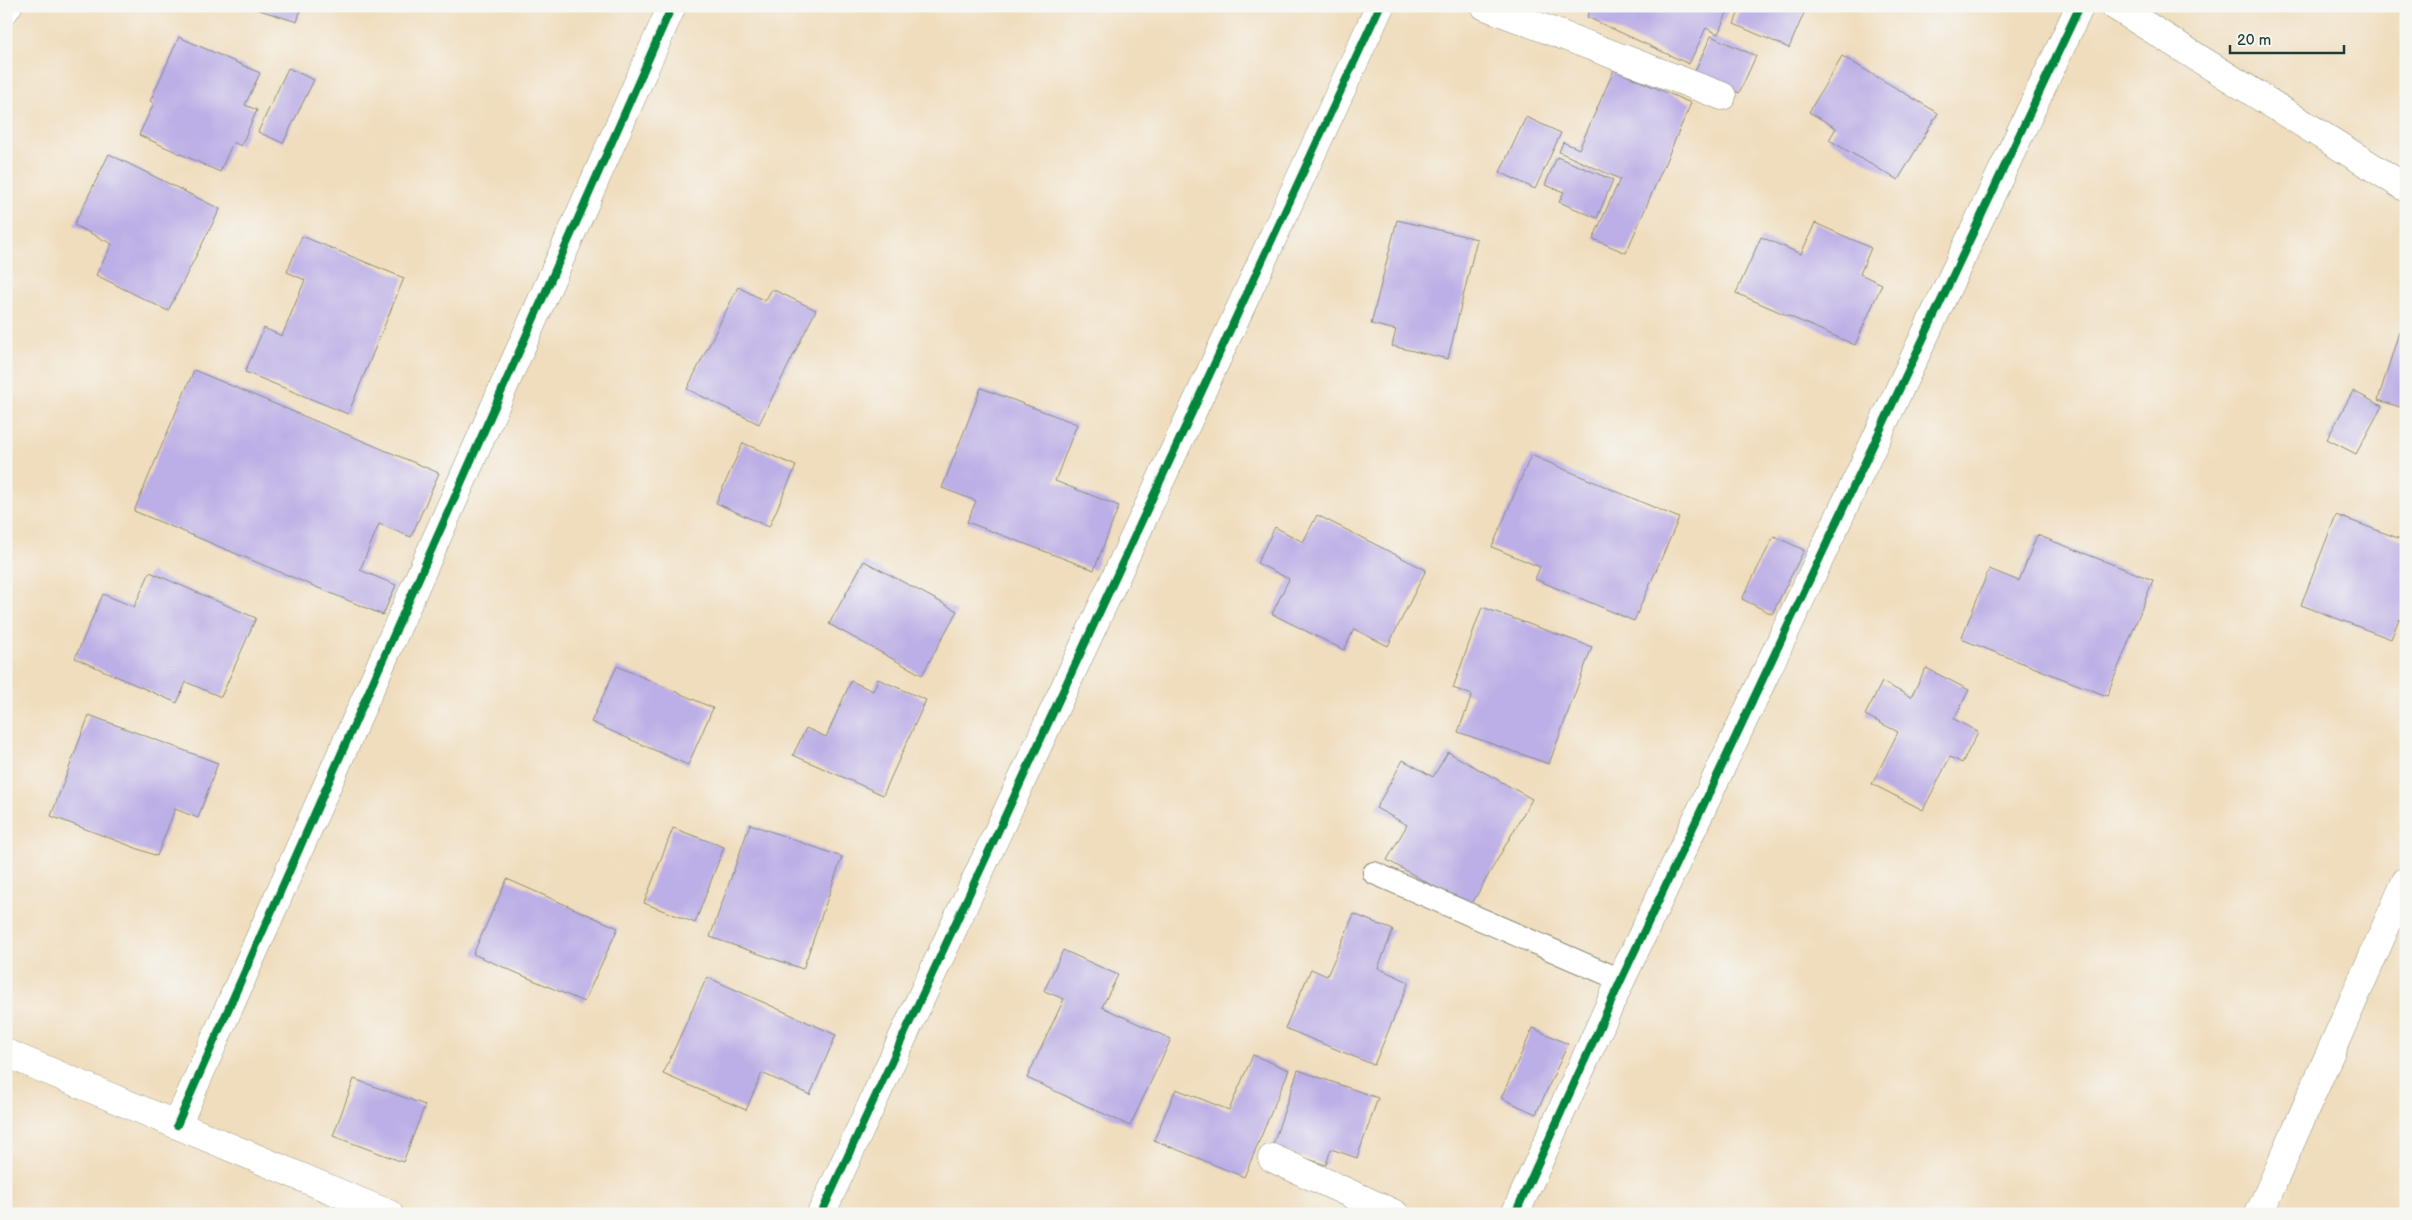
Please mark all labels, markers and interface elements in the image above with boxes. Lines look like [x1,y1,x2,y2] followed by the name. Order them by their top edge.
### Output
[2230,22,2343,54] scale bar
[2237,31,2271,50] text: 20 m

